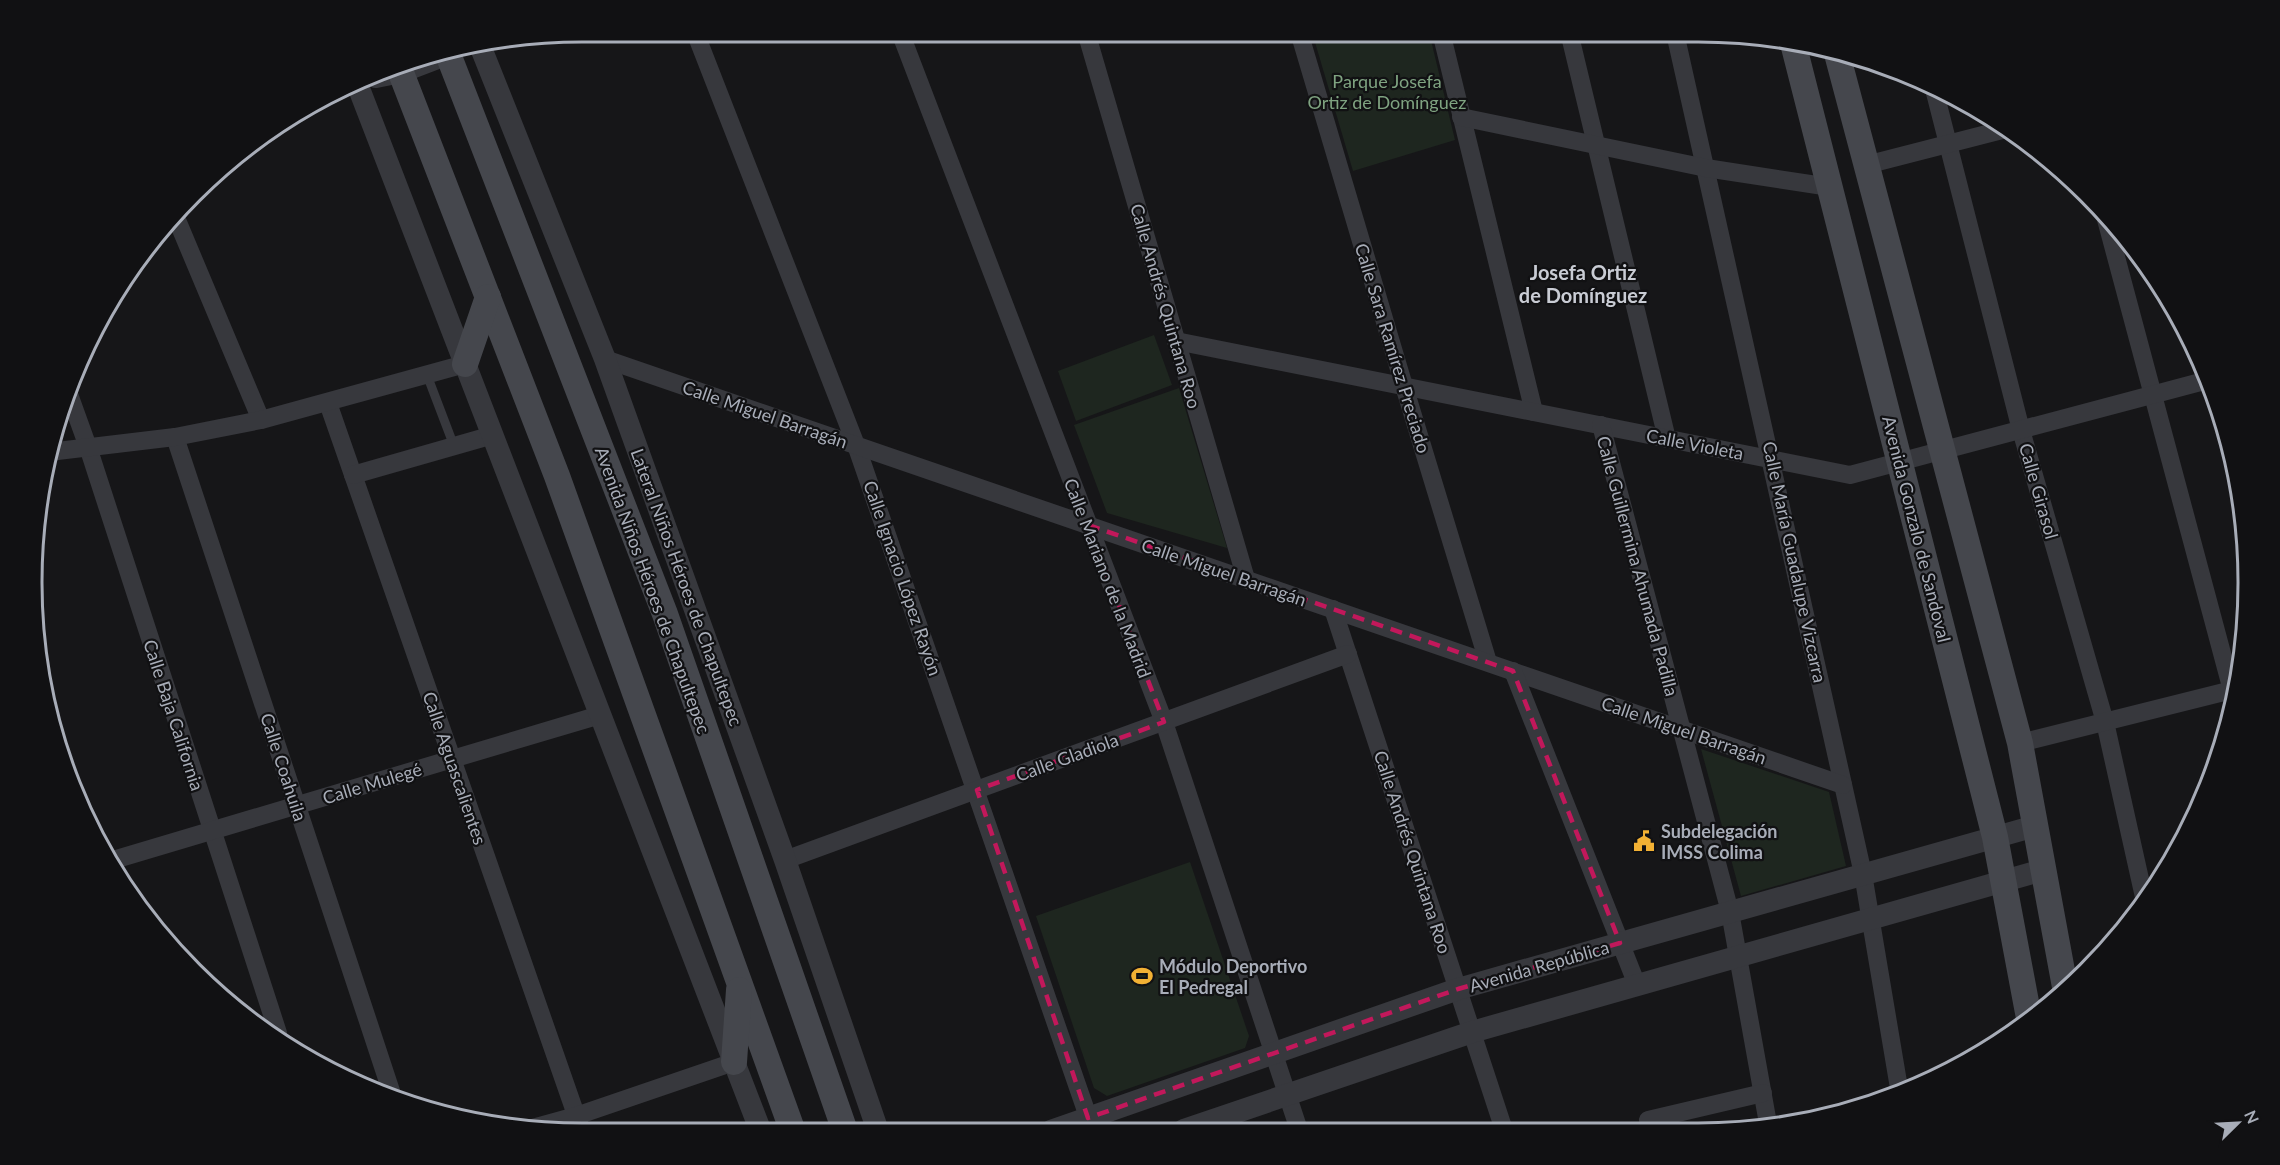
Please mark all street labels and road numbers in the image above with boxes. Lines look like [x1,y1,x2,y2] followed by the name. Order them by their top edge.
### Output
[1126,201,1206,411] street label: Calle Andrés Quintana Roo
[1351,240,1435,456] street label: Calle Sara Ramírez Preciado
[680,375,850,453] street label: Calle Miguel Barragán
[1878,413,1956,645] street label: Avenida Gonzalo de Sandoval
[1644,424,1746,464] street label: Calle Violeta
[1593,433,1683,699] street label: Calle Guillermina Ahumada Padilla
[1759,439,1831,685] street label: Calle María Guadalupe Vizcarra
[2015,441,2063,541] street label: Calle Girasol
[591,444,715,737] street label: Avenida Niños Héroes de Chapultepec
[626,445,748,729] street label: Lateral Niños Héroes de Chapultepec
[1060,475,1156,681] street label: Calle Mariano de la Madrid
[859,478,947,678] street label: Calle Ignacio López Rayón
[1139,533,1309,611] street label: Calle Miguel Barragán
[139,637,209,793] street label: Calle Baja California
[418,689,492,848] street label: Calle Aguascalientes
[1599,691,1769,769] street label: Calle Miguel Barragán
[256,710,312,824] street label: Calle Coahuila
[1013,728,1121,786] street label: Calle Gladiola
[1370,748,1456,956] street label: Calle Andrés Quintana Roo
[320,757,424,809] street label: Calle Mulegé
[1467,936,1611,996] street label: Avenida República

